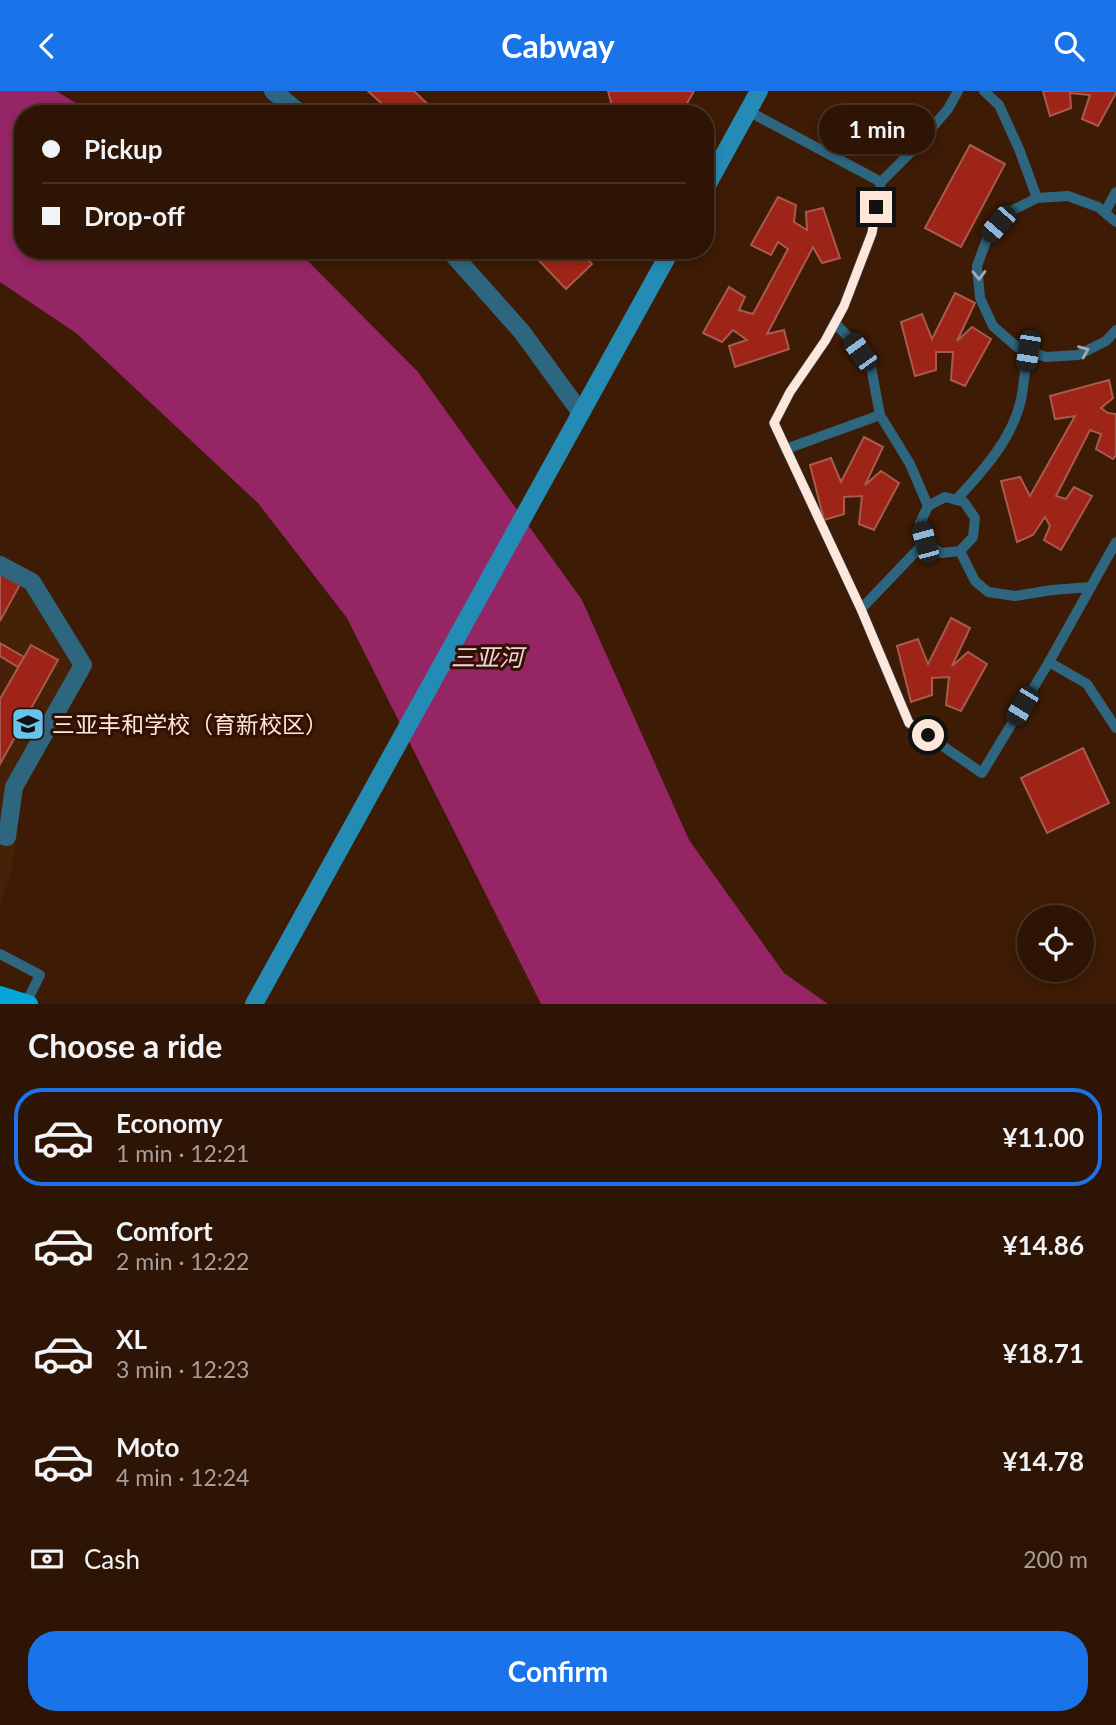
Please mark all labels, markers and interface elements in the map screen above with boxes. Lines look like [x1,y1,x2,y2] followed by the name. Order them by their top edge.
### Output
[501,26,615,65] text: Cabway
[28,27,66,65] icon: back
[1050,27,1088,65] icon: search
[818,106,934,155] callout: 1 min
[848,115,906,143] text: 1 min
[84,133,163,165] text: Pickup
[860,191,892,223] route end
[84,200,185,232] text: Drop-off
[977,201,1020,247] car
[971,270,986,281] one-way arrow
[840,329,881,375] car
[1015,329,1042,373] car
[1077,345,1089,359] one-way arrow
[910,519,941,565] car
[451,642,527,671] water label: 三亚河
[1003,683,1042,729] car
[9,705,47,743] school or university icon: 三亚丰和学校（育新校区）
[52,710,328,738] place label: 三亚丰和学校（育新校区）
[912,719,944,751] route start
[1017,905,1094,982] map controls
[1017,905,1094,982] button: locate
[28,1026,222,1065] text: Choose a ride
[32,1106,95,1169] icon: car
[116,1107,222,1139] text: Economy
[1002,1121,1084,1153] text: ¥11.00
[116,1139,249,1167] text: 1 min · 12:21
[32,1214,95,1277] icon: car
[116,1215,213,1247] text: Comfort
[1002,1229,1084,1261] text: ¥14.86
[116,1247,249,1275] text: 2 min · 12:22
[32,1322,95,1385] icon: car
[116,1323,147,1355] text: XL
[1002,1337,1084,1369] text: ¥18.71
[116,1355,249,1383] text: 3 min · 12:23
[32,1430,95,1493] icon: car
[116,1431,179,1463] text: Moto
[1002,1445,1084,1477] text: ¥14.78
[116,1463,249,1491] text: 4 min · 12:24
[28,1540,66,1578] icon: cash
[84,1543,140,1575] text: Cash
[1023,1545,1088,1573] text: 200 m
[28,1631,1088,1711] button: Confirm

